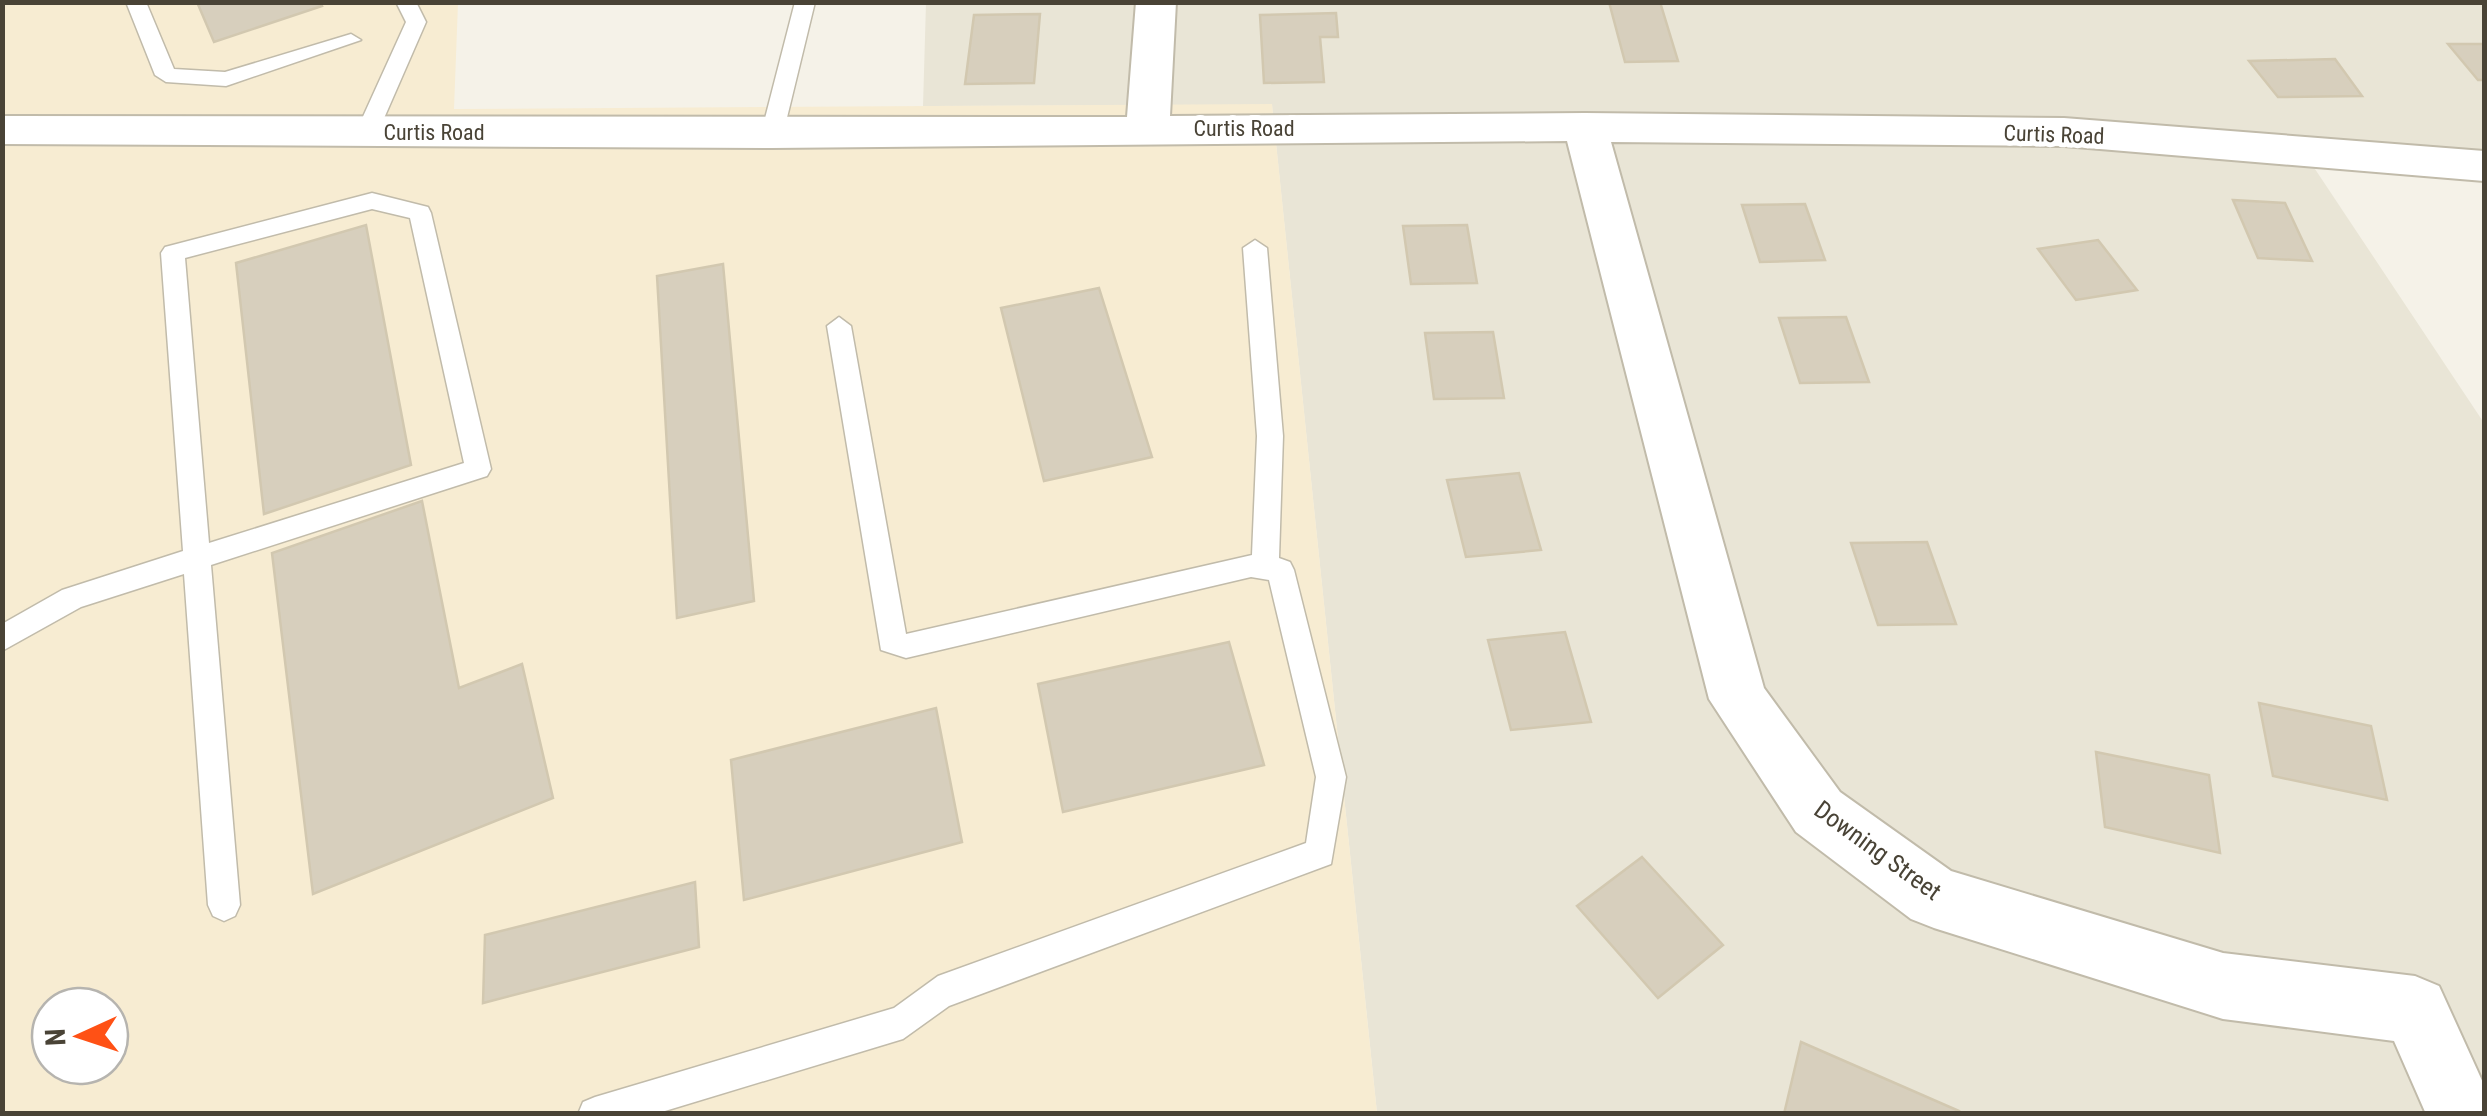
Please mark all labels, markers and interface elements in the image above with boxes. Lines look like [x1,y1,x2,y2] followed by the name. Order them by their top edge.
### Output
[1193,116,1295,141] street label: Curtis Road
[383,120,485,145] street label: Curtis Road
[2003,120,2105,149] street label: Curtis Road
[1809,795,1947,906] street label: Downing Street
[30,986,130,1086] north arrow
[39,1028,72,1047] text: N

